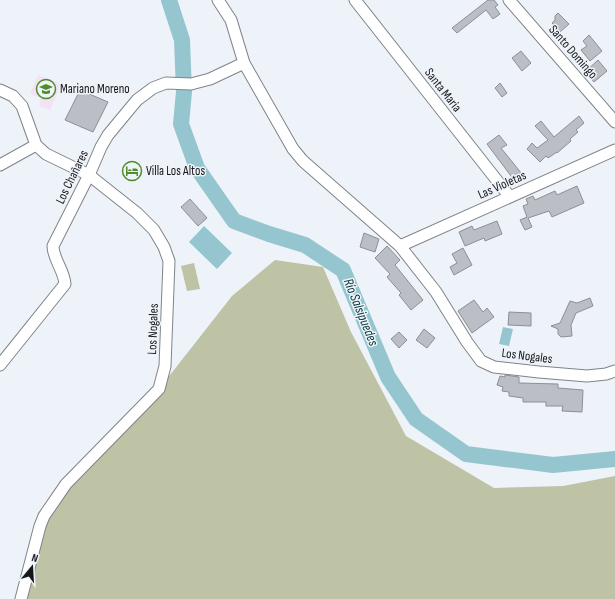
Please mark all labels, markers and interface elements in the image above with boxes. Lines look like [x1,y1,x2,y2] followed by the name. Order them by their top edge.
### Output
[545,22,601,82] street label: Santo Domingo
[421,65,465,115] street label: Santa Maria
[35,78,57,100] school or university icon: Mariano Moreno
[60,81,130,97] place label: Mariano Moreno
[52,147,92,206] street label: Los Chañares
[121,160,143,182] hotel icon: Villa Los Altos
[146,163,205,179] place label: Villa Los Altos
[475,167,529,203] street label: Las Violetas
[340,276,382,348] water label: Río Salsipuedes
[144,303,162,355] street label: Los Nogales
[501,345,554,367] street label: Los Nogales
[12,547,52,587] north arrow
[30,551,40,565] text: N

